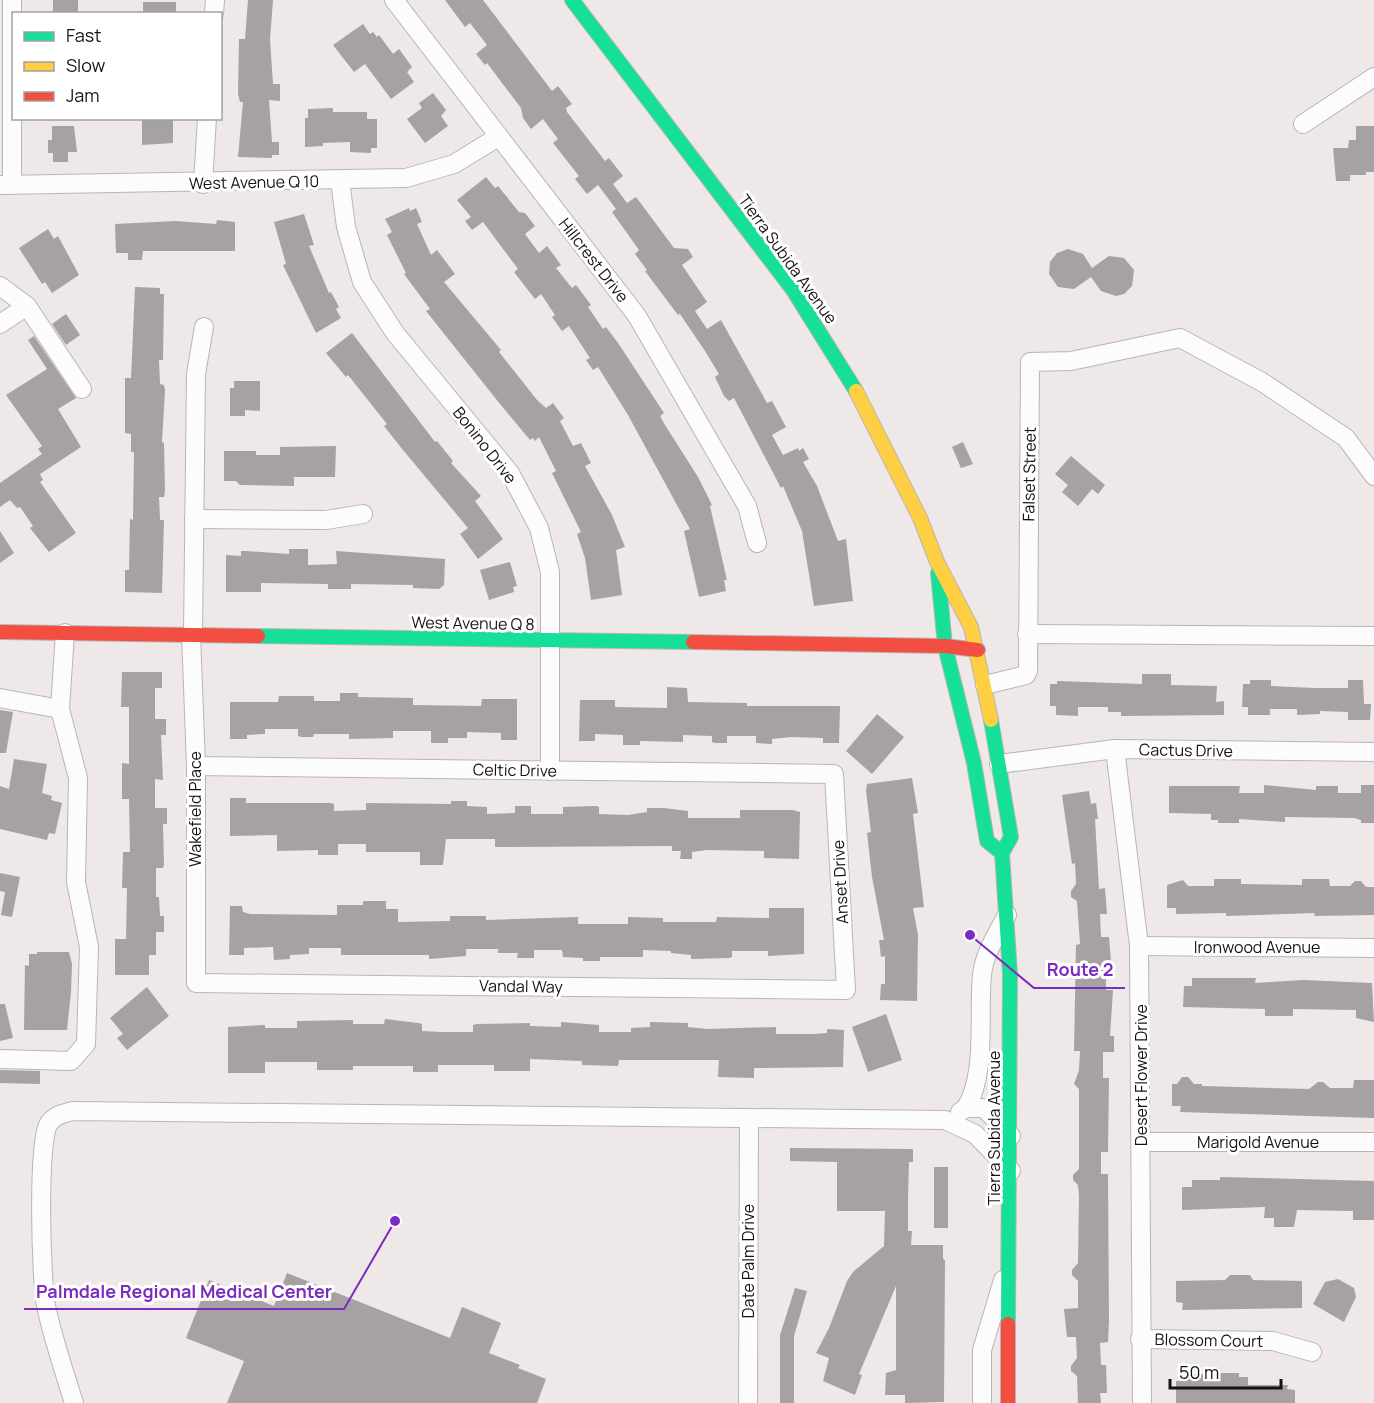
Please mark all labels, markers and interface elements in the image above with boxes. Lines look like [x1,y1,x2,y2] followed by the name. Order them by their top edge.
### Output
[12,12,222,120] legend
[66,23,101,47] text: Fast
[66,53,106,77] text: Slow
[66,83,100,107] text: Jam
[189,170,319,194] street label: West Avenue Q 10
[734,190,842,328] street label: Tierra Subida Avenue
[554,213,634,307] street label: Hillcrest Drive
[448,402,522,488] street label: Bonino Drive
[1017,426,1041,522] street label: Falset Street
[411,611,535,635] street label: West Avenue Q 8
[1139,738,1233,762] street label: Cactus Drive
[184,751,206,867] street label: Wakefield Place
[473,758,557,782] street label: Celtic Drive
[827,839,853,925] street label: Anset Drive
[1194,936,1320,958] street label: Ironwood Avenue
[1034,952,1125,988] callout: Route 2
[1047,957,1113,981] text: Route 2
[479,974,564,998] street label: Vandal Way
[1130,1004,1152,1146] street label: Desert Flower Drive
[983,1051,1005,1205] street label: Tierra Subida Avenue
[1197,1131,1319,1153] street label: Marigold Avenue
[737,1204,759,1318] street label: Date Palm Drive
[24,1273,344,1309] callout: Palmdale Regional Medical Center
[36,1279,332,1303] text: Palmdale Regional Medical Center
[1155,1328,1263,1352] street label: Blossom Court
[1170,1352,1281,1390] scale bar
[1179,1360,1219,1384] text: 50 m

